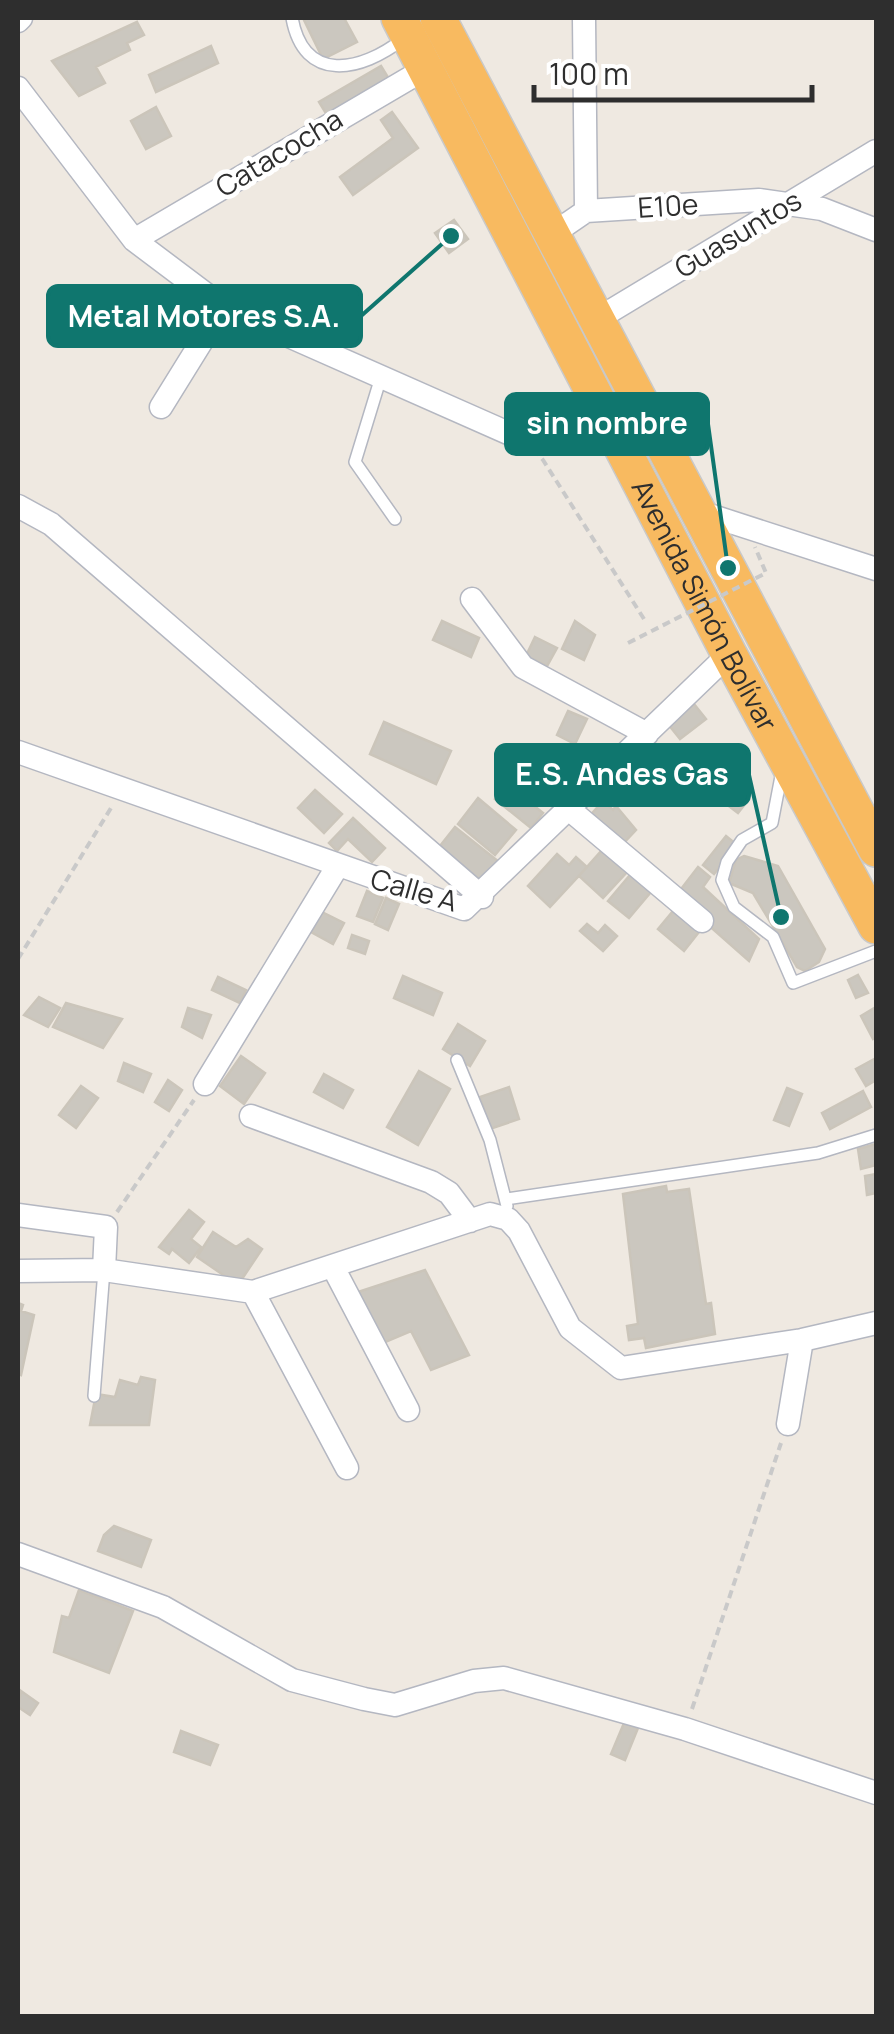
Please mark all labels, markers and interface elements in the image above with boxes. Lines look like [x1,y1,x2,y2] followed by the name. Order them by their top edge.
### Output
[534,40,812,102] scale bar
[549,53,629,94] text: 100 m
[208,99,349,205] street label: Catacocha
[667,180,808,286] street label: Guasuntos
[637,184,699,226] street label: E10e
[48,286,361,346] callout: Metal Motores S.A.
[68,295,340,336] text: Metal Motores S.A.
[506,394,708,454] callout: sin nombre
[526,402,688,443] text: sin nombre
[624,472,787,737] street label: Avenida Simón Bolívar
[496,745,749,805] callout: E.S. Andes Gas
[515,753,729,794] text: E.S. Andes Gas
[367,859,462,920] street label: Calle A

